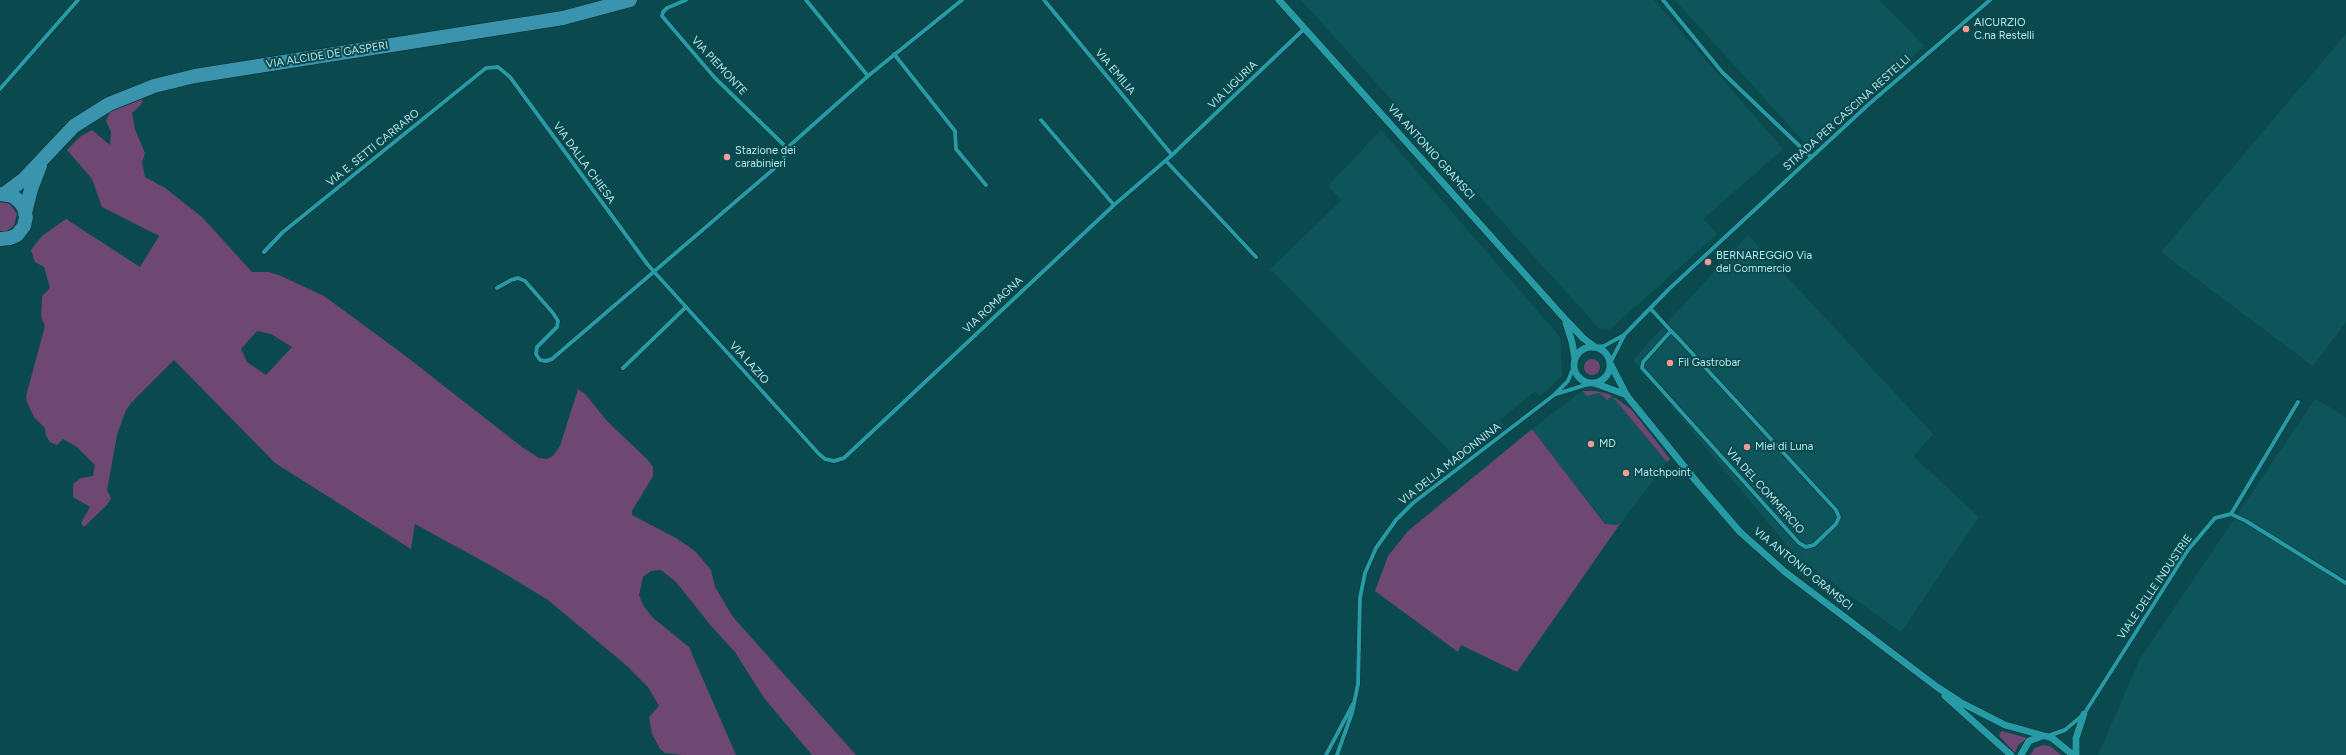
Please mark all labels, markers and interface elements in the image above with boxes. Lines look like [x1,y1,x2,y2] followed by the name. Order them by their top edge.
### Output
[1974,16,2034,42] place label: AICURZIO C.na Restelli
[1961,24,1971,34] marker: AICURZIO C.na Restelli
[688,34,750,98] street label: VIA PIEMONTE
[265,39,389,71] street label: VIA ALCIDE DE GASPERI
[1092,46,1138,98] street label: VIA EMILIA
[1781,52,1913,174] street label: STRADA PER CASCINA RESTELLI
[1206,58,1260,112] street label: VIA LIGURIA
[1385,102,1477,202] street label: VIA ANTONIO GRAMSCI
[324,107,422,189] street label: VIA E. SETTI CARRARO
[550,120,618,206] street label: VIA DALLA CHIESA
[735,144,796,170] place label: Stazione dei carabinieri
[722,152,732,162] marker: Stazione dei carabinieri
[1716,249,1812,275] place label: BERNAREGGIO Via del Commercio
[1703,257,1713,267] marker: BERNAREGGIO Via del Commercio
[960,274,1026,336] street label: VIA ROMAGNA
[727,339,771,387] street label: VIA LAZIO
[1678,356,1741,370] place label: Fil Gastrobar
[1665,358,1675,368] marker: Fil Gastrobar
[1397,420,1503,508] street label: VIA DELLA MADONNINA
[1599,437,1616,451] place label: MD
[1586,439,1596,449] marker: MD
[1755,440,1813,454] place label: Miel di Luna
[1742,442,1752,452] marker: Miel di Luna
[1723,445,1807,537] street label: VIA DEL COMMERCIO
[1634,466,1691,480] place label: Matchpoint
[1621,468,1631,478] marker: Matchpoint
[1751,525,1855,613] street label: VIA ANTONIO GRAMSCI
[2115,532,2195,642] street label: VIALE DELLE INDUSTRIE

